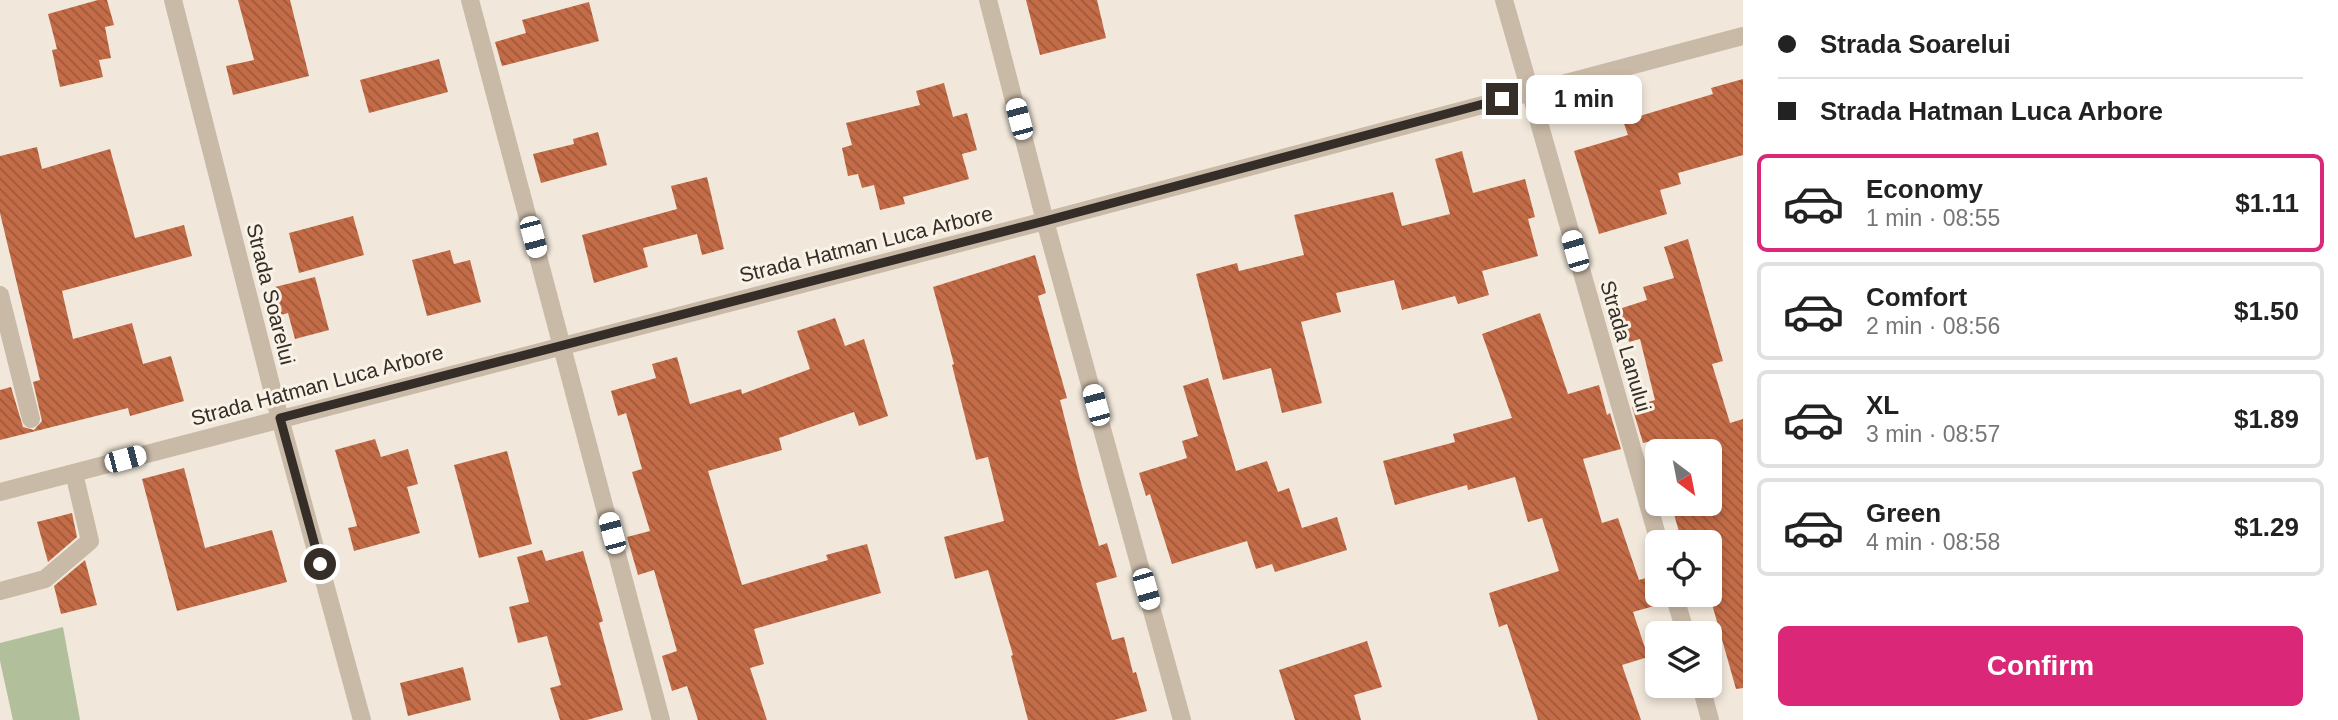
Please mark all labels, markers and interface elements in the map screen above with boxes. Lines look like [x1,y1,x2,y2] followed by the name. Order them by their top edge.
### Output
[1820,29,2011,59] text: Strada Soarelui
[1526,74,1642,124] callout: 1 min
[1486,83,1518,115] route end
[1554,86,1614,112] text: 1 min
[1004,96,1035,142] car
[1820,96,2163,126] text: Strada Hatman Luca Arbore
[1782,172,1845,235] icon: car
[1866,174,1983,204] text: Economy
[2235,188,2299,218] text: $1.11
[737,201,995,287] street label: Strada Hatman Luca Arbore
[1866,205,2000,231] text: 1 min · 08:55
[518,214,549,260] car
[242,221,300,367] street label: Strada Soarelui
[1560,228,1591,274] car
[1596,278,1656,414] street label: Strada Lanului
[1782,280,1845,343] icon: car
[1866,282,1967,312] text: Comfort
[2234,296,2299,326] text: $1.50
[1866,313,2000,339] text: 2 min · 08:56
[188,340,446,430] street label: Strada Hatman Luca Arbore
[1081,382,1112,428] car
[1782,388,1845,451] icon: car
[1866,390,1899,420] text: XL
[2234,404,2299,434] text: $1.89
[1866,421,2000,447] text: 3 min · 08:57
[1645,439,1722,516] north arrow
[1645,439,1722,698] map controls
[102,443,149,475] car
[1782,496,1845,559] icon: car
[1866,498,1941,528] text: Green
[597,510,628,556] car
[2234,512,2299,542] text: $1.29
[1866,529,2000,555] text: 4 min · 08:58
[1645,530,1722,607] button: locate
[304,548,336,580] route start
[1131,566,1162,612] car
[1645,621,1722,698] button: layers
[1778,626,2303,706] button: Confirm

